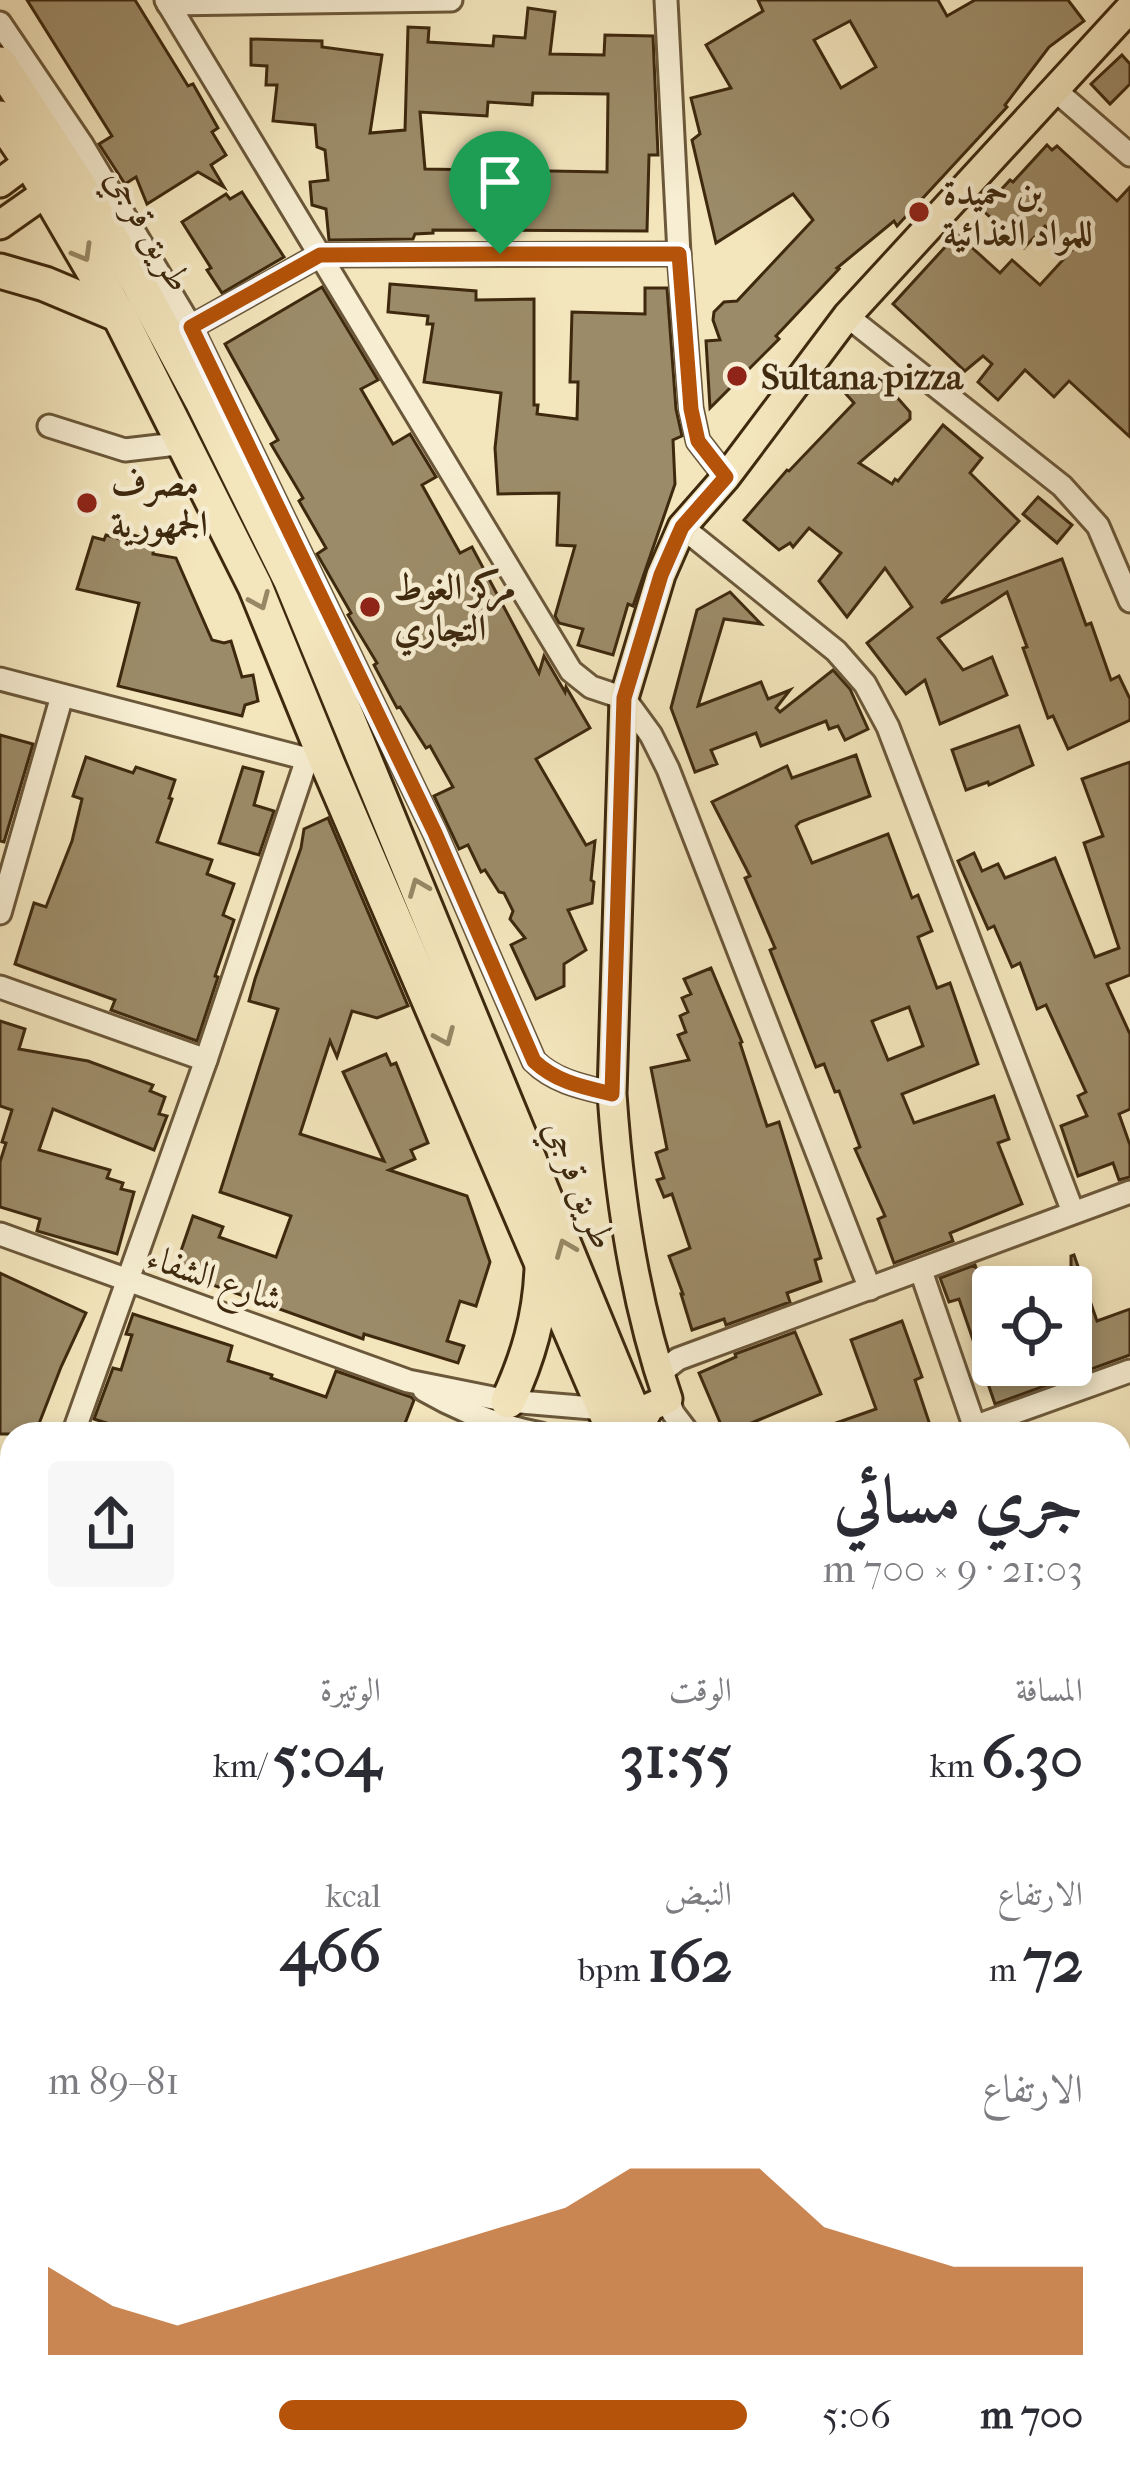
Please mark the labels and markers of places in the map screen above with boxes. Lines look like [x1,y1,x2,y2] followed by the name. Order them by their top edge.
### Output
[449,131,551,254] pin
[943,171,1093,256] place label: بن حميدة للمواد الغذائية
[906,199,932,225] marker: بن حميدة للمواد الغذائية
[761,356,964,398] place label: Sultana pizza
[724,363,750,389] marker: Sultana pizza
[111,462,208,547] place label: مصرف الجمهورية
[74,490,100,516] marker: مصرف الجمهورية
[394,566,516,657] place label: مركز الغوط التجاري
[357,594,383,620] marker: مركز الغوط التجاري

